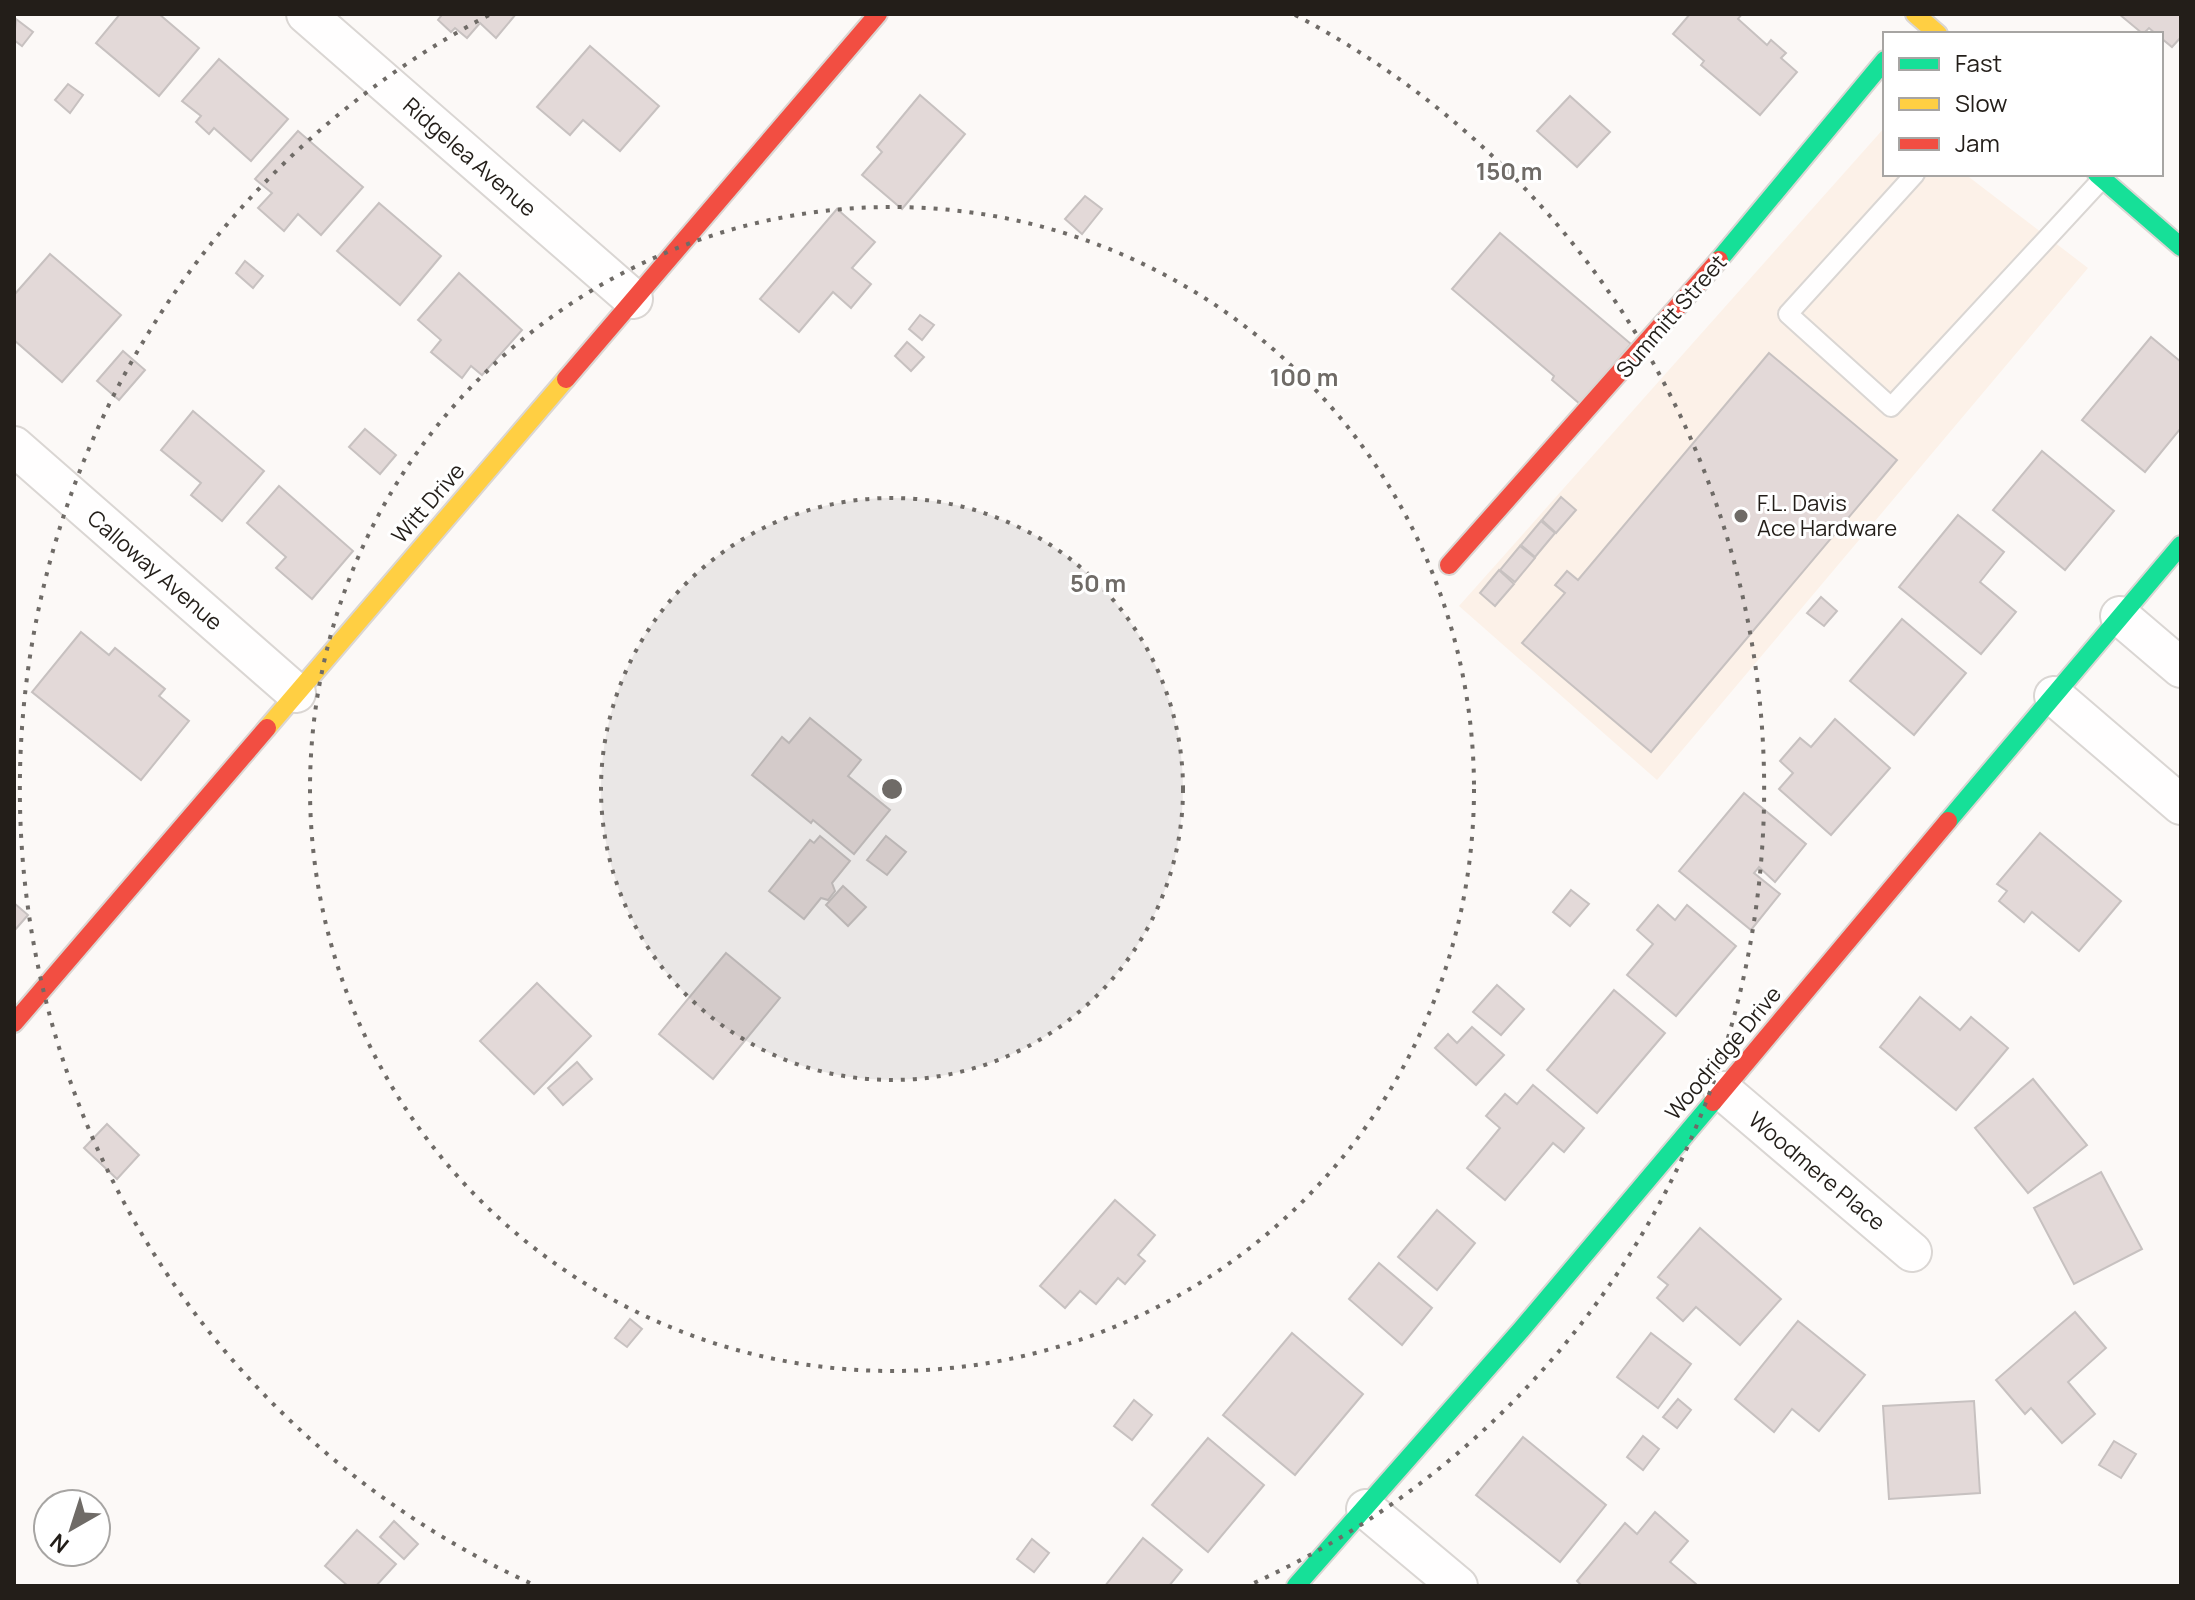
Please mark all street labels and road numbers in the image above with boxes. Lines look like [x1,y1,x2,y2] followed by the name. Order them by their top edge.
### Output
[397,91,543,223] street label: Ridgelea Avenue
[1609,248,1733,384] street label: Summitt Street
[385,456,471,550] street label: Witt Drive
[81,503,229,637] street label: Calloway Avenue
[1658,980,1788,1126] street label: Woodridge Drive
[1742,1105,1892,1237] street label: Woodmere Place

